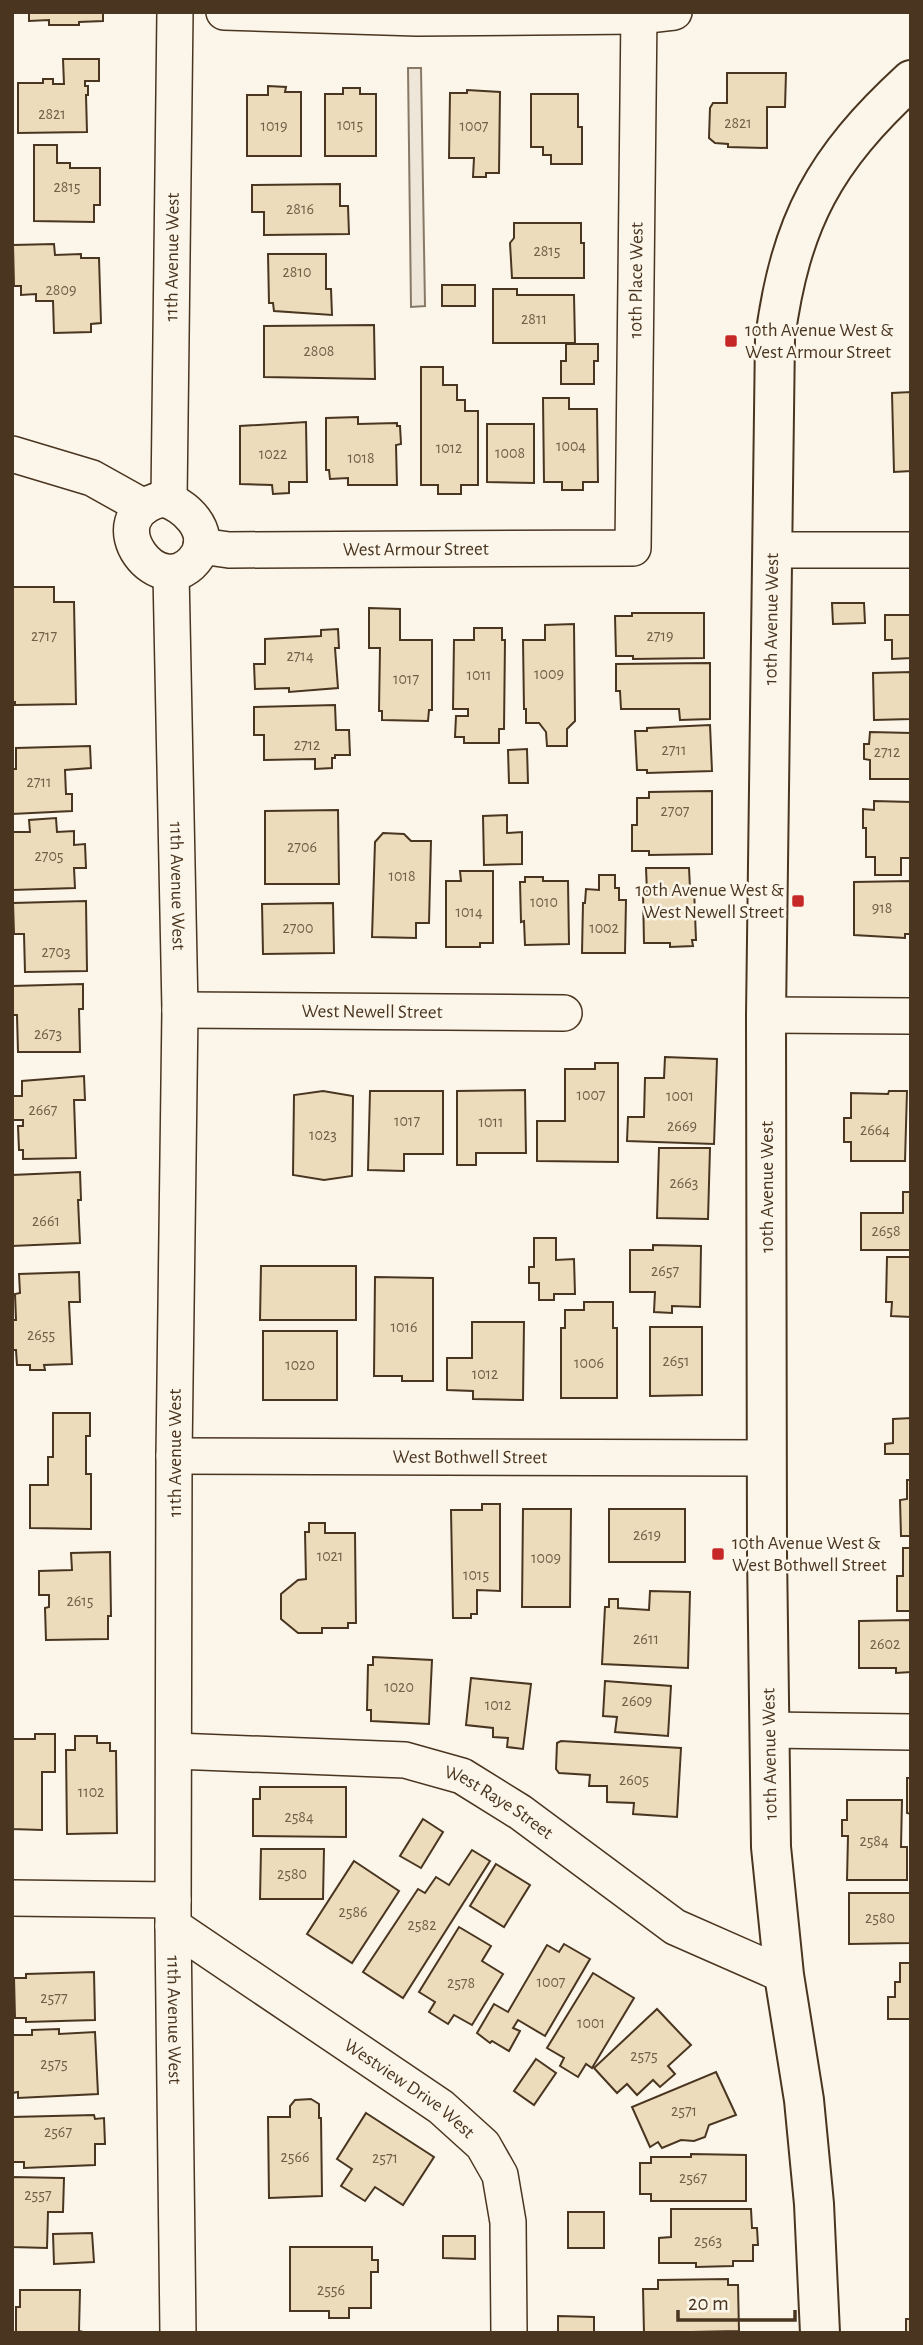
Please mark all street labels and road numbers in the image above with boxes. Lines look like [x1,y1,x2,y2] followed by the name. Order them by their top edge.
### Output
[162,193,182,322] street label: 11th Avenue West
[626,222,646,339] street label: 10th Place West
[343,539,489,559] street label: West Armour Street
[761,553,782,685] street label: 10th Avenue West
[167,821,188,950] street label: 11th Avenue West
[301,1001,443,1022] street label: West Newell Street
[758,1121,777,1253] street label: 10th Avenue West
[166,1389,185,1517] street label: 11th Avenue West
[393,1447,547,1467] street label: West Bothwell Street
[759,1688,781,1820] street label: 10th Avenue West
[443,1762,557,1843] street label: West Raye Street
[164,1955,184,2084] street label: 11th Avenue West
[341,2035,478,2142] street label: Westview Drive West

